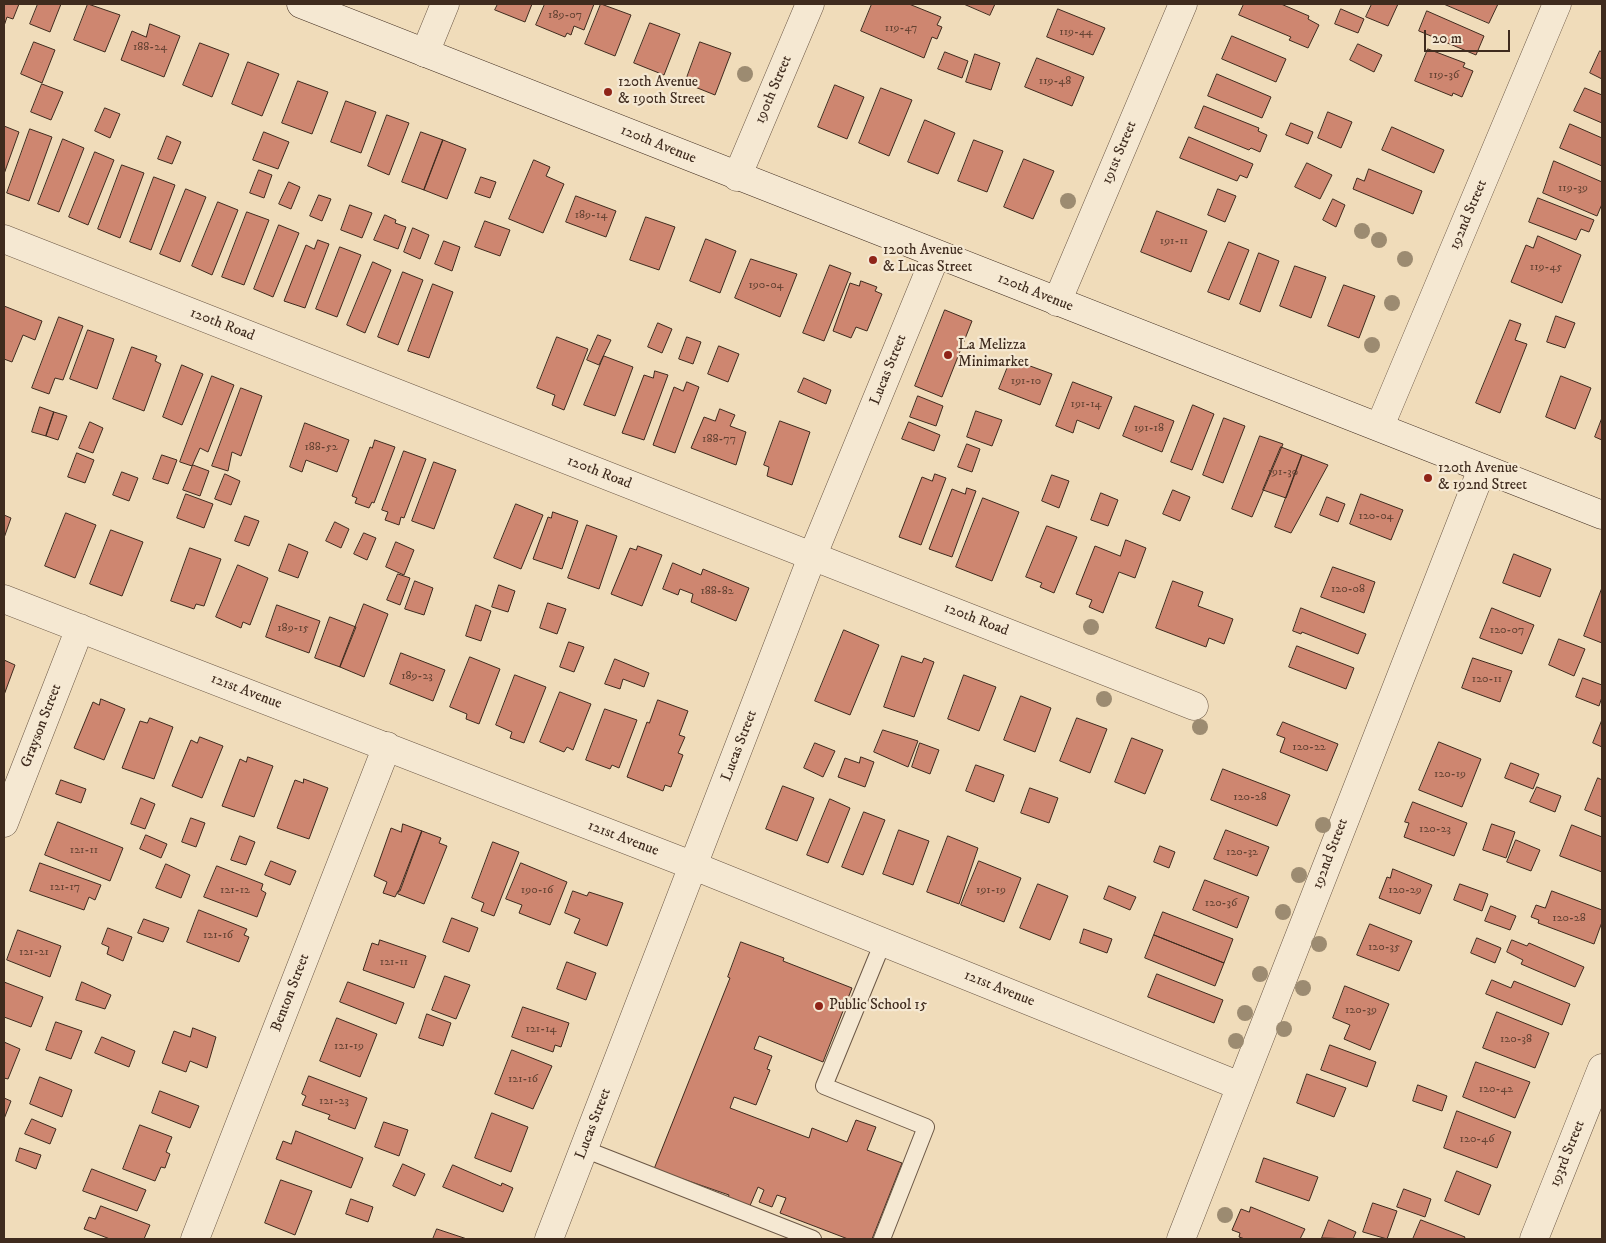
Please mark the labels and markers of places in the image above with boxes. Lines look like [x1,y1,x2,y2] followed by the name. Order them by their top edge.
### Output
[618,74,705,109] place label: 120th Avenue & 190th Street
[602,86,614,98] marker: 120th Avenue & 190th Street
[883,242,972,277] place label: 120th Avenue & Lucas Street
[867,254,879,266] marker: 120th Avenue & Lucas Street
[958,337,1029,372] place label: La Melizza Minimarket
[942,349,954,361] marker: La Melizza Minimarket
[1438,460,1527,495] place label: 120th Avenue & 192nd Street
[1422,472,1434,484] marker: 120th Avenue & 192nd Street
[829,997,927,1015] place label: Public School 15
[813,1000,825,1012] marker: Public School 15

